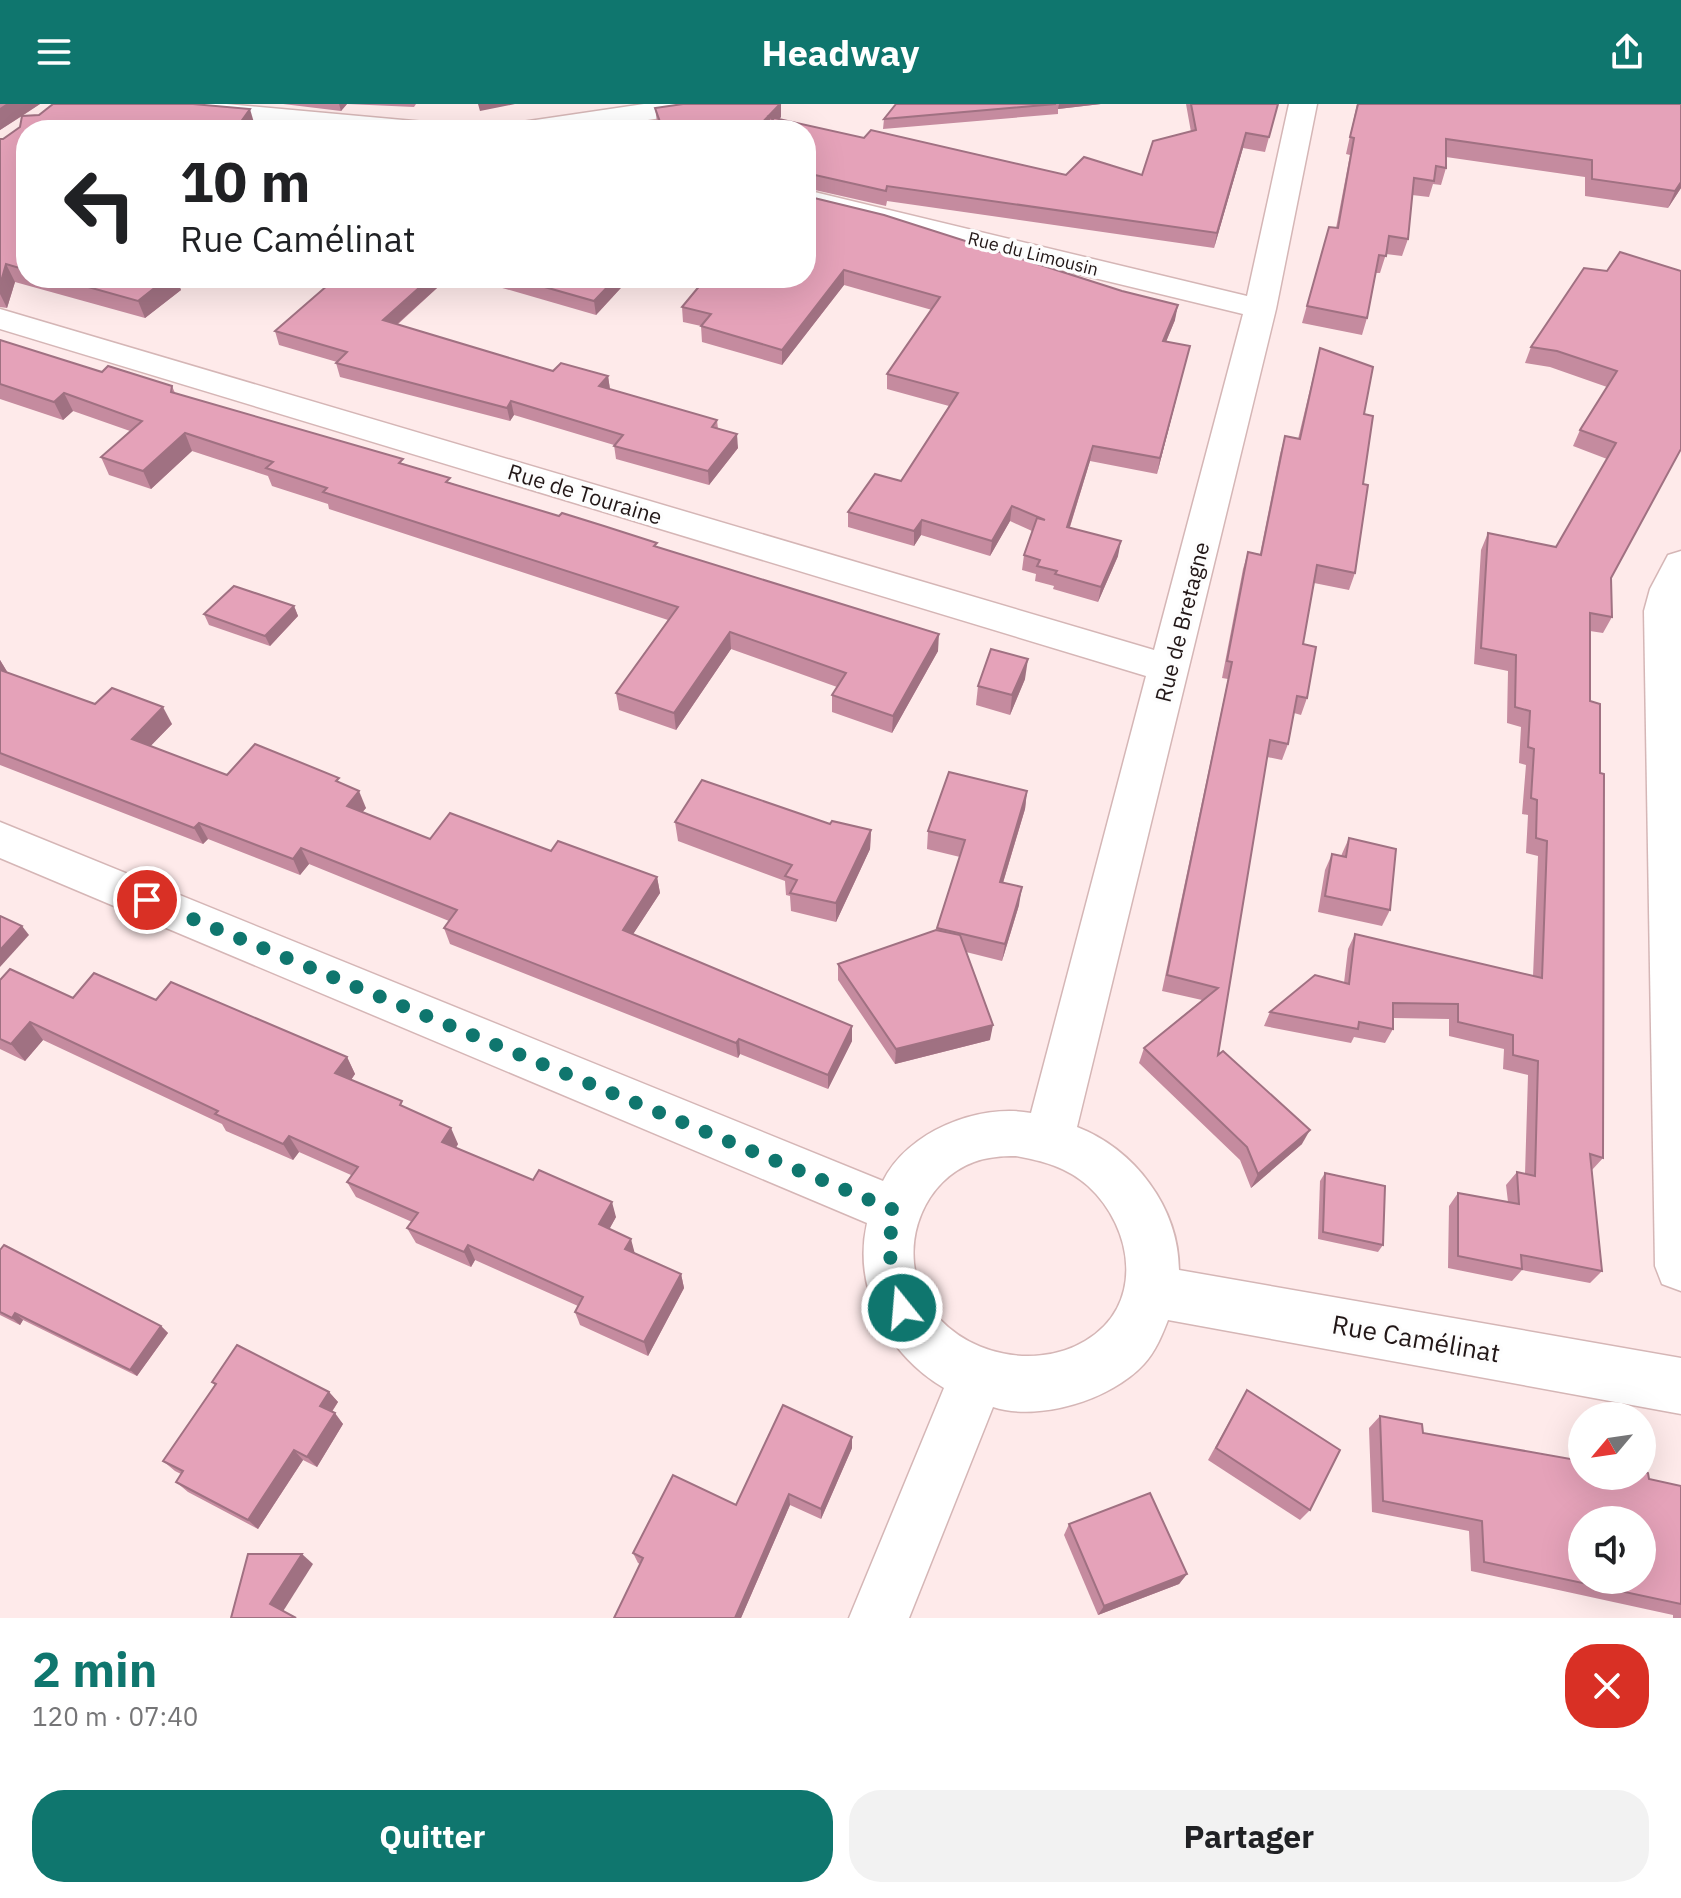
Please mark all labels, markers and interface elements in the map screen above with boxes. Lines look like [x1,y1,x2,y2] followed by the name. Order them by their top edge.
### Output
[762,29,919,76] text: Headway
[32,30,76,74] icon: menu
[1605,30,1649,74] icon: share
[180,145,310,217] text: 10 m
[48,152,152,256] icon: left
[180,215,416,262] text: Rue Camélinat
[965,226,1101,281] street label: Rue du Limousin
[505,456,666,531] street label: Rue de Touraine
[1148,539,1215,705] street label: Rue de Bretagne
[113,866,181,934] pin
[125,878,169,922] icon: arrive
[860,1266,944,1350] position arrow
[1329,1306,1503,1370] street label: Rue Camélinat
[1568,1402,1656,1490] north arrow
[1568,1402,1656,1594] map controls
[1568,1506,1656,1594] button: sound
[32,1638,157,1700] text: 2 min
[1565,1644,1649,1728] button: close
[32,1699,198,1733] text: 120 m · 07:40
[32,1790,833,1882] button: Quitter
[849,1790,1649,1882] button: Partager

